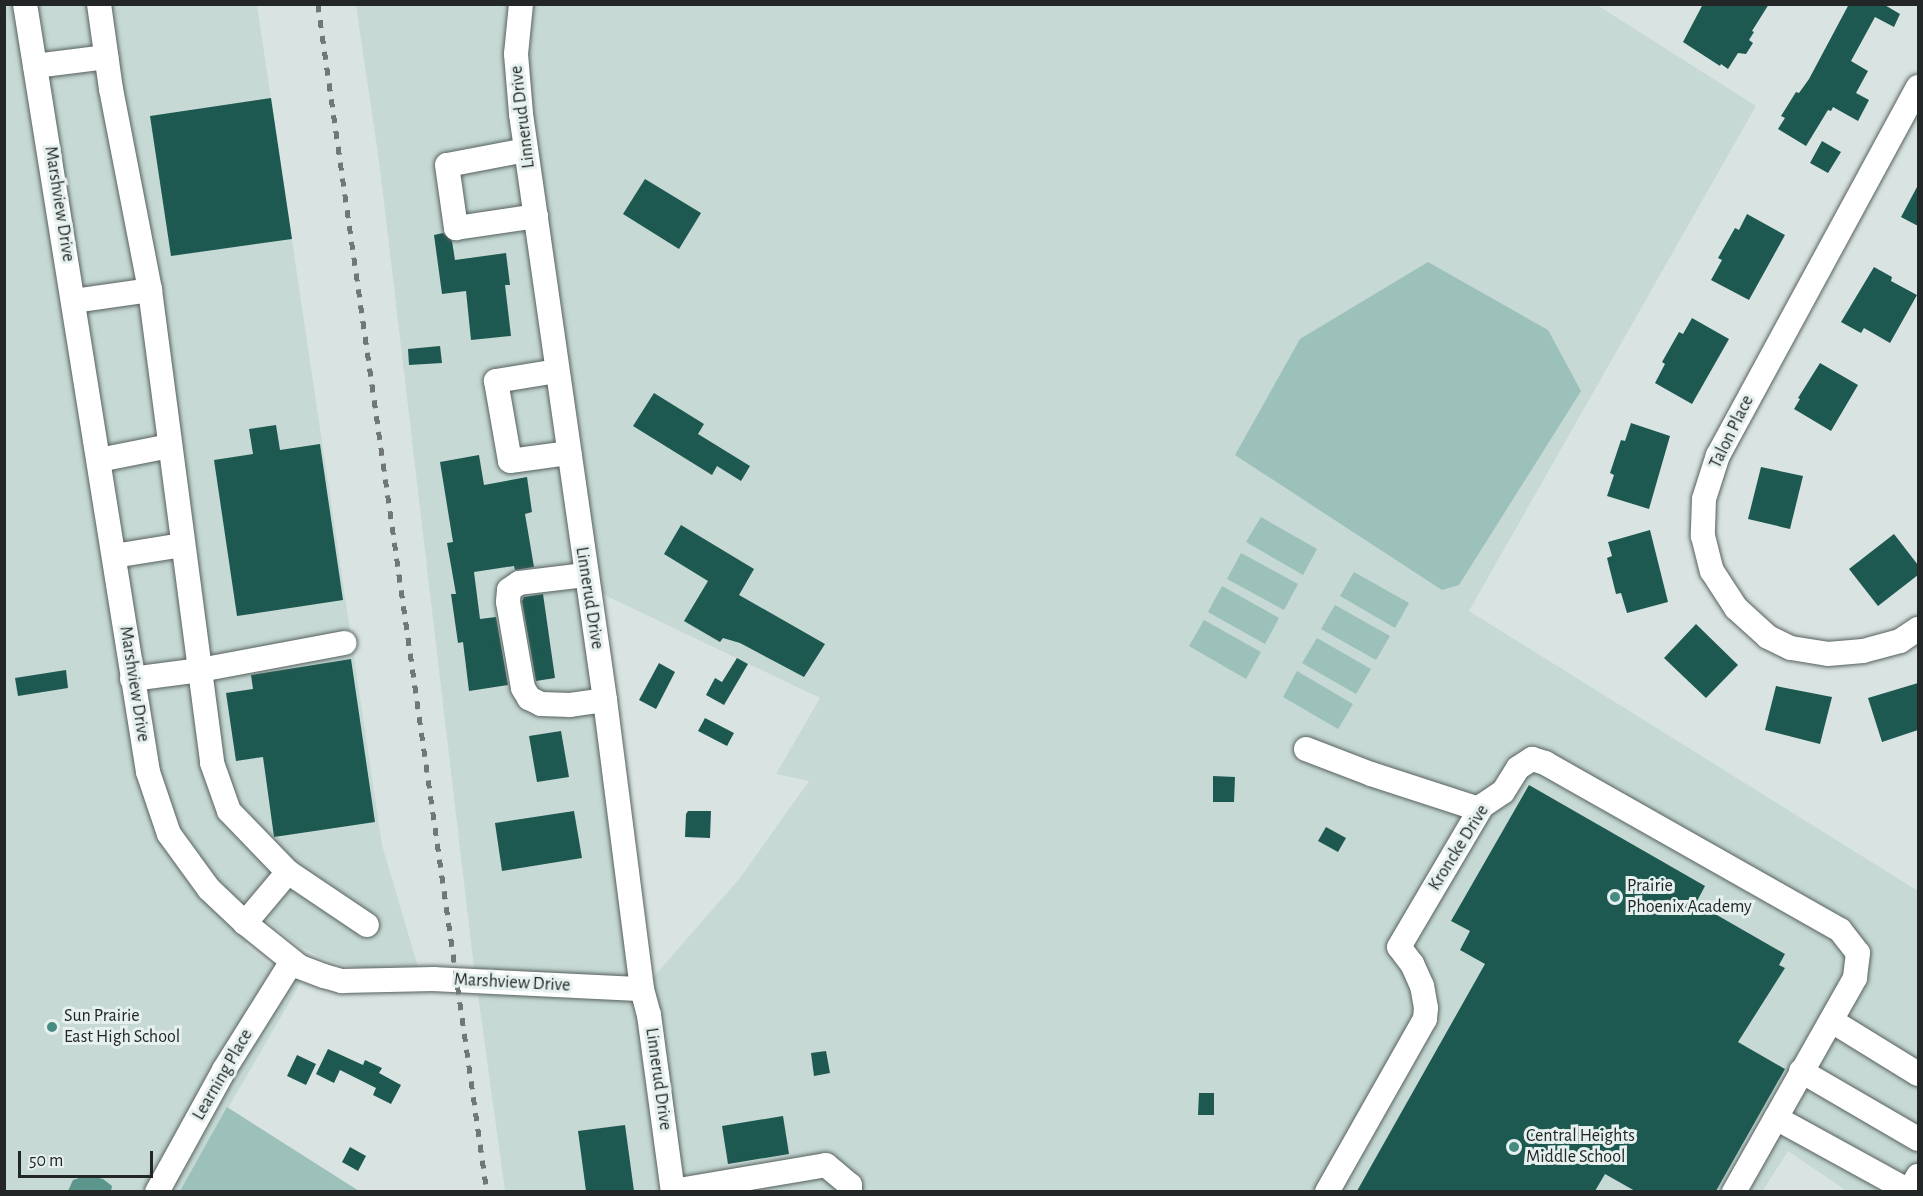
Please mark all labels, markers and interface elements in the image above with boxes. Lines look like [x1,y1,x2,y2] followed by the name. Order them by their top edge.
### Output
[506,64,540,170] street label: Linnerud Drive
[39,145,79,263] street label: Marshview Drive
[1705,392,1759,472] street label: Talon Place
[570,545,608,651] street label: Linnerud Drive
[114,625,154,743] street label: Marshview Drive
[1424,801,1494,895] street label: Kroncke Drive
[1627,876,1752,918] place label: Prairie Phoenix Academy
[1608,890,1622,904] marker: Prairie Phoenix Academy
[453,969,571,997] street label: Marshview Drive
[64,1006,180,1048] place label: Sun Prairie East High School
[45,1020,59,1034] marker: Sun Prairie East High School
[188,1026,258,1124] street label: Learning Place
[640,1026,676,1132] street label: Linnerud Drive
[1526,1126,1635,1168] place label: Central Heights Middle School
[21,1139,156,1177] scale bar
[1507,1140,1521,1154] marker: Central Heights Middle School
[29,1152,63,1170] text: 50 m

